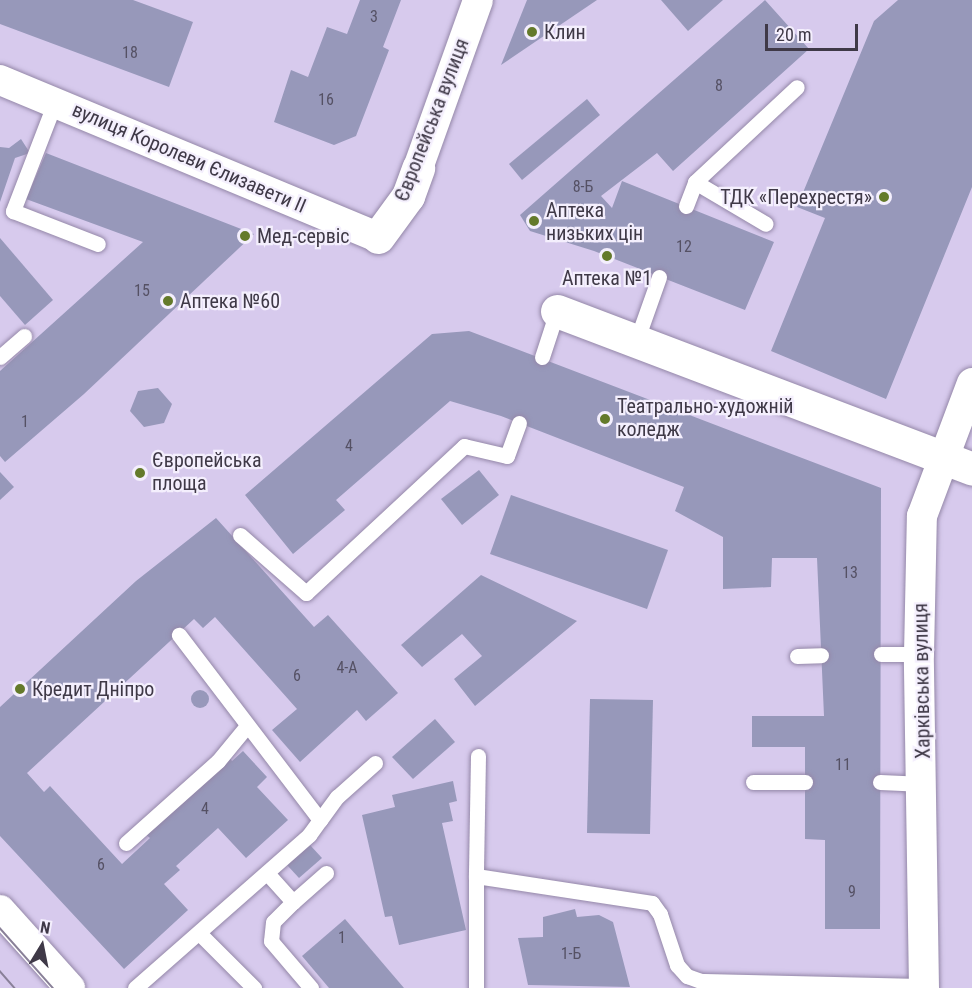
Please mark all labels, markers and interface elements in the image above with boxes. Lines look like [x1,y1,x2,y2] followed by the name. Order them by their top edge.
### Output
[370,7,378,27] house number: 3
[768,12,861,50] scale bar
[544,20,586,44] place label: Клин
[776,24,811,45] text: 20 m
[525,25,539,39] marker: Клин
[390,35,474,205] street label: Європейська вулиця
[122,43,138,63] house number: 18
[715,76,723,96] house number: 8
[318,90,334,110] house number: 16
[69,98,309,218] street label: вулиця Королеви Єлизавети ІІ
[573,177,593,197] house number: 8-Б
[720,185,872,209] place label: ТДК «Перехрестя»
[877,190,891,204] marker: ТДК «Перехрестя»
[546,198,643,245] place label: Аптека низьких цін
[527,214,541,228] marker: Аптека низьких цін
[257,224,350,248] place label: Мед-сервіс
[238,229,252,243] marker: Мед-сервіс
[676,237,692,257] house number: 12
[600,249,614,263] marker: Аптека №1
[562,266,652,290] place label: Аптека №1
[134,281,150,301] house number: 15
[180,289,280,313] place label: Аптека №60
[161,294,175,308] marker: Аптека №60
[617,395,793,442] place label: Театрально-художній коледж
[21,412,29,432] house number: 1
[598,412,612,426] marker: Театрально-художній коледж
[345,436,353,456] house number: 4
[152,449,262,496] place label: Європейська площа
[133,466,147,480] marker: Європейська площа
[842,563,858,583] house number: 13
[909,603,935,759] street label: Харківська вулиця
[336,658,358,678] house number: 4-А
[293,666,301,686] house number: 6
[32,677,154,701] place label: Кредит Дніпро
[13,682,27,696] marker: Кредит Дніпро
[835,755,851,775] house number: 11
[201,799,209,819] house number: 4
[97,855,105,875] house number: 6
[848,882,856,902] house number: 9
[12,916,72,976] north arrow
[39,918,52,938] text: N
[338,928,346,948] house number: 1
[561,944,581,964] house number: 1-Б

